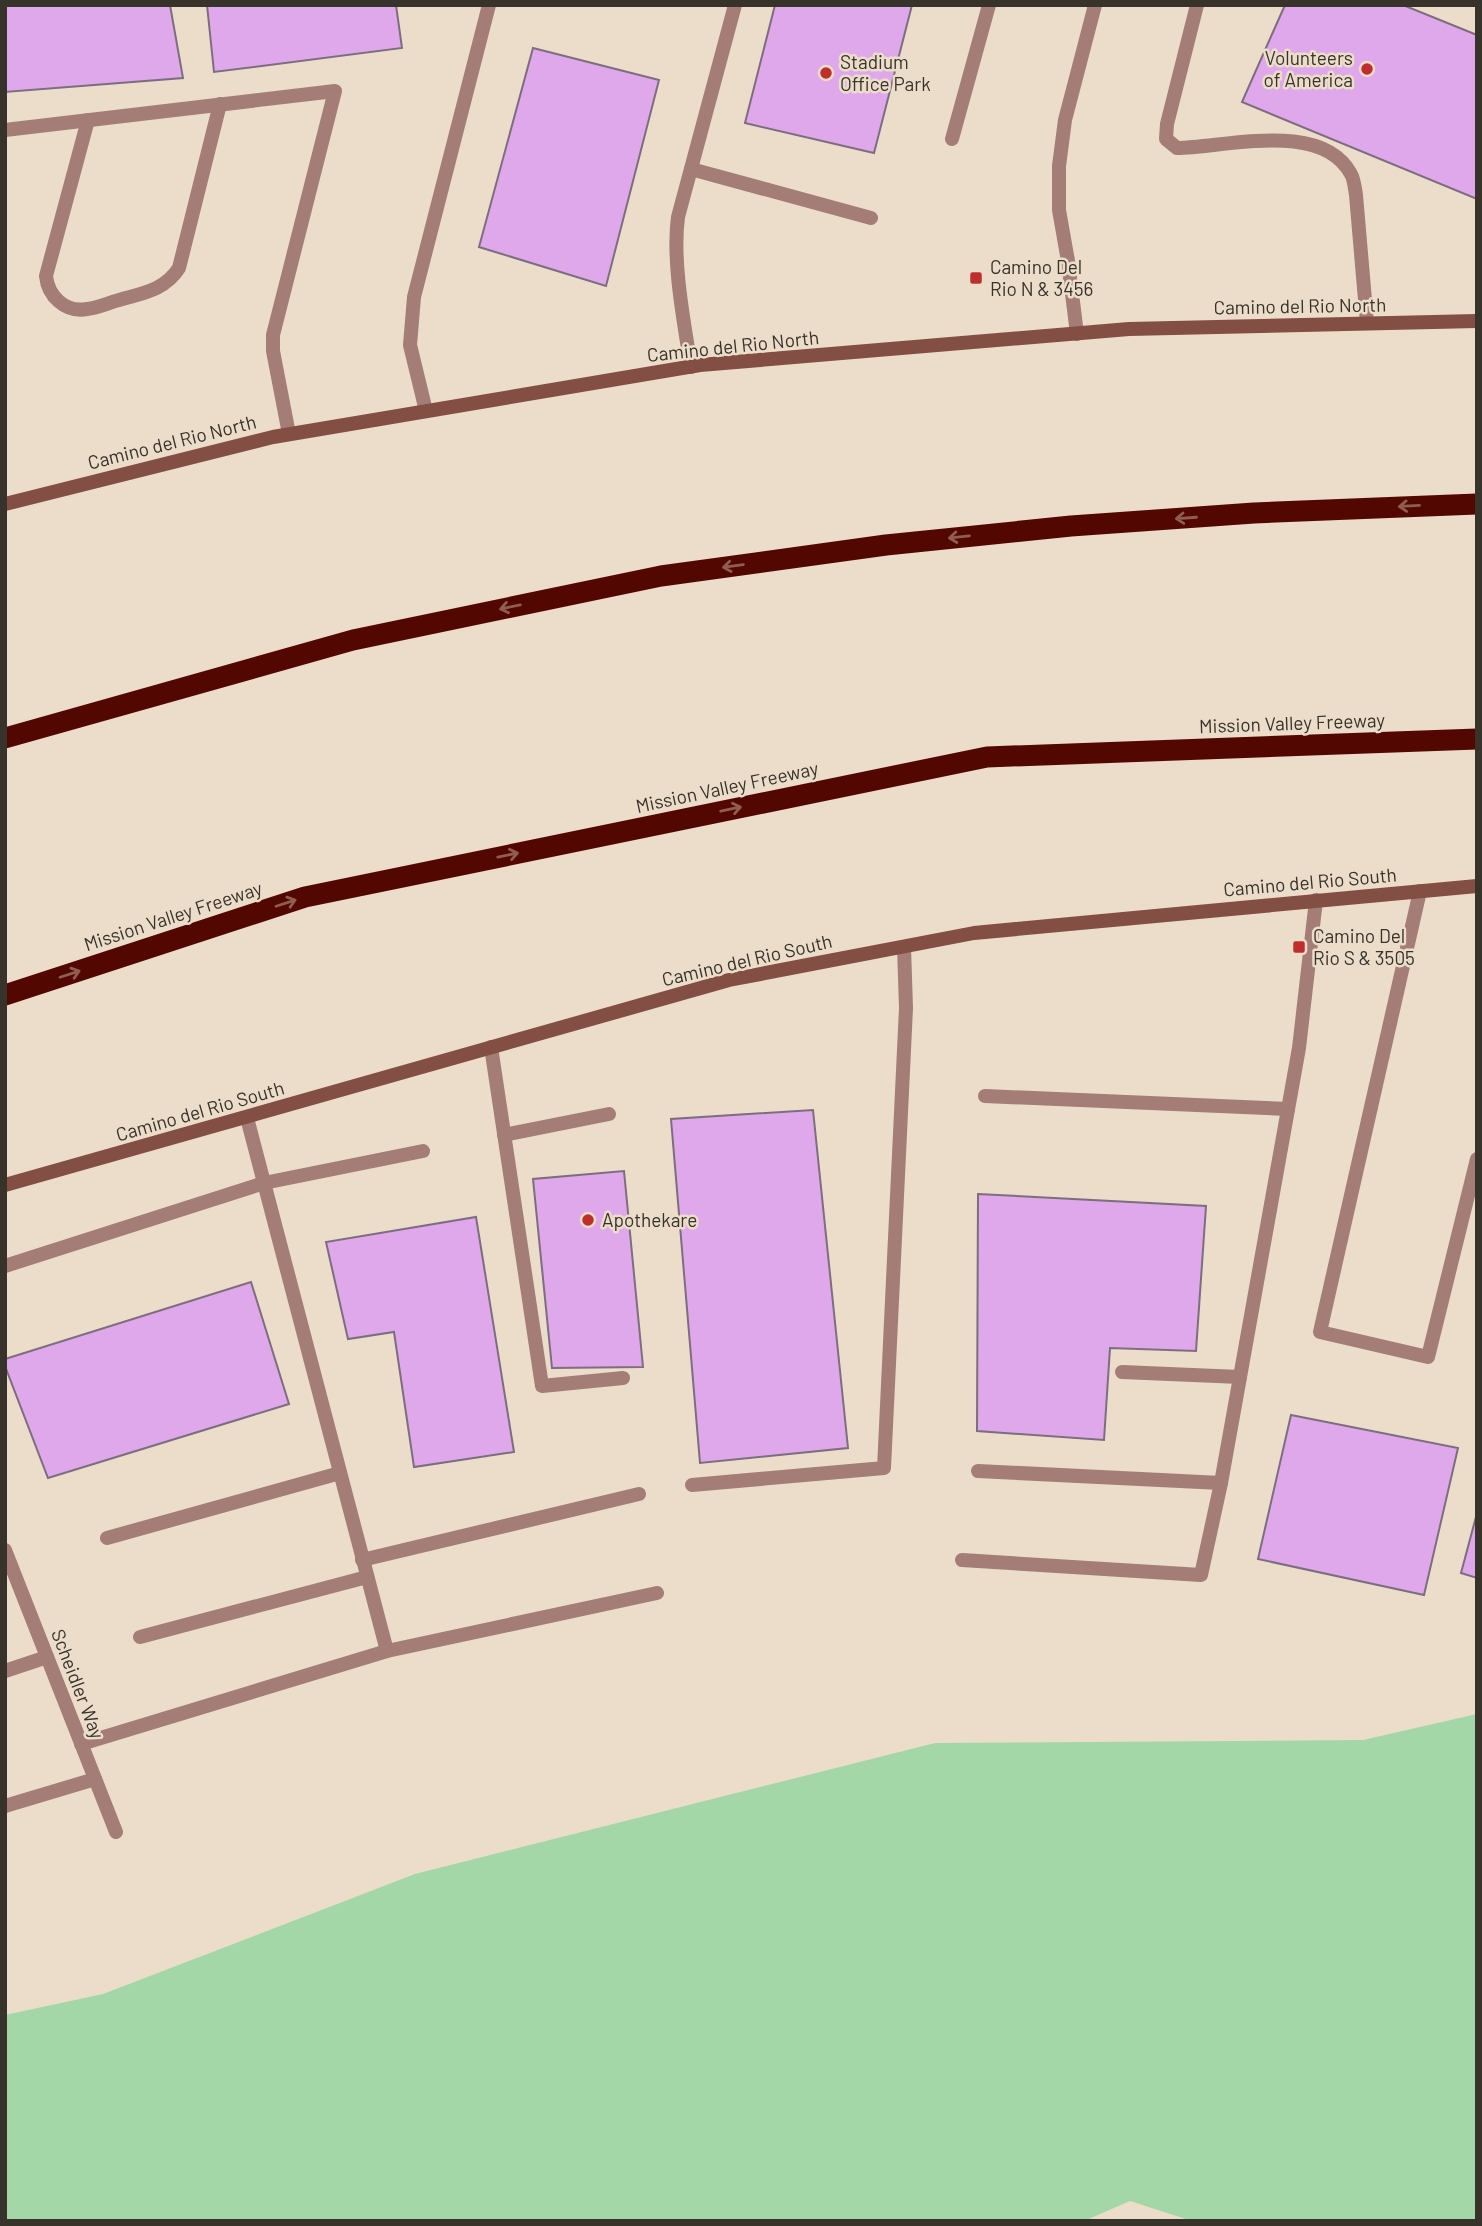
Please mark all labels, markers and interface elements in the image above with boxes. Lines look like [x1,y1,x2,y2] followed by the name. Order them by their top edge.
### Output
[1264,46,1353,91] place label: Volunteers of America
[840,50,931,95] place label: Stadium Office Park
[1359,61,1375,77] marker: Volunteers of America
[818,65,834,81] marker: Stadium Office Park
[990,255,1093,300] place label: Camino Del Rio N & 3456
[968,270,984,286] marker: Camino Del Rio N & 3456
[1213,292,1387,319] street label: Camino del Rio North
[646,325,820,366] street label: Camino del Rio North
[85,409,258,474] street label: Camino del Rio North
[1397,500,1420,513] one-way arrow
[1175,512,1197,525] one-way arrow
[948,531,971,544] one-way arrow
[722,560,745,573] one-way arrow
[499,601,522,615] one-way arrow
[1199,708,1386,737] street label: Mission Valley Freeway
[633,756,821,817] street label: Mission Valley Freeway
[719,802,742,816] one-way arrow
[496,848,519,862] one-way arrow
[1222,862,1398,901] street label: Camino del Rio South
[81,876,265,955] street label: Mission Valley Freeway
[275,896,297,908] one-way arrow
[1313,924,1415,969] place label: Camino Del Rio S & 3505
[660,929,834,990] street label: Camino del Rio South
[1291,939,1307,955] marker: Camino Del Rio S & 3505
[59,967,81,980] one-way arrow
[113,1075,287,1146] street label: Camino del Rio South
[602,1208,697,1231] place label: Apothekare
[580,1212,596,1228] marker: Apothekare
[47,1626,110,1742] street label: Scheidler Way

